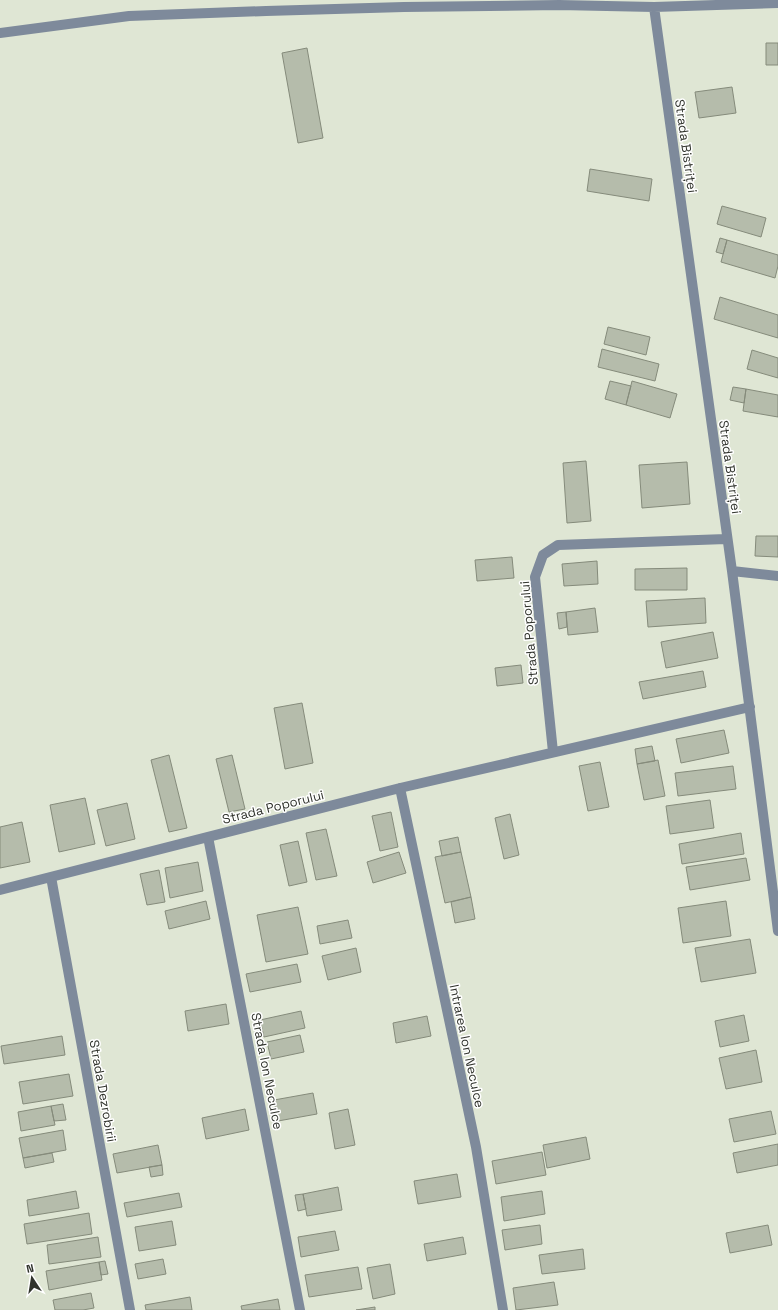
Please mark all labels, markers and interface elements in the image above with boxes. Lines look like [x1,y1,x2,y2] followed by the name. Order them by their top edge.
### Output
[671,98,701,194] street label: Strada Bistriței
[715,419,745,515] street label: Strada Bistriței
[516,580,542,686] street label: Strada Poporului
[220,786,326,828] street label: Strada Poporului
[446,983,488,1109] street label: Intrarea Ion Neculce
[247,1011,287,1131] street label: Strada Ion Neculce
[86,1039,120,1143] street label: Strada Dezrobirii
[12,1258,52,1298] north arrow
[25,1261,35,1276] text: N

